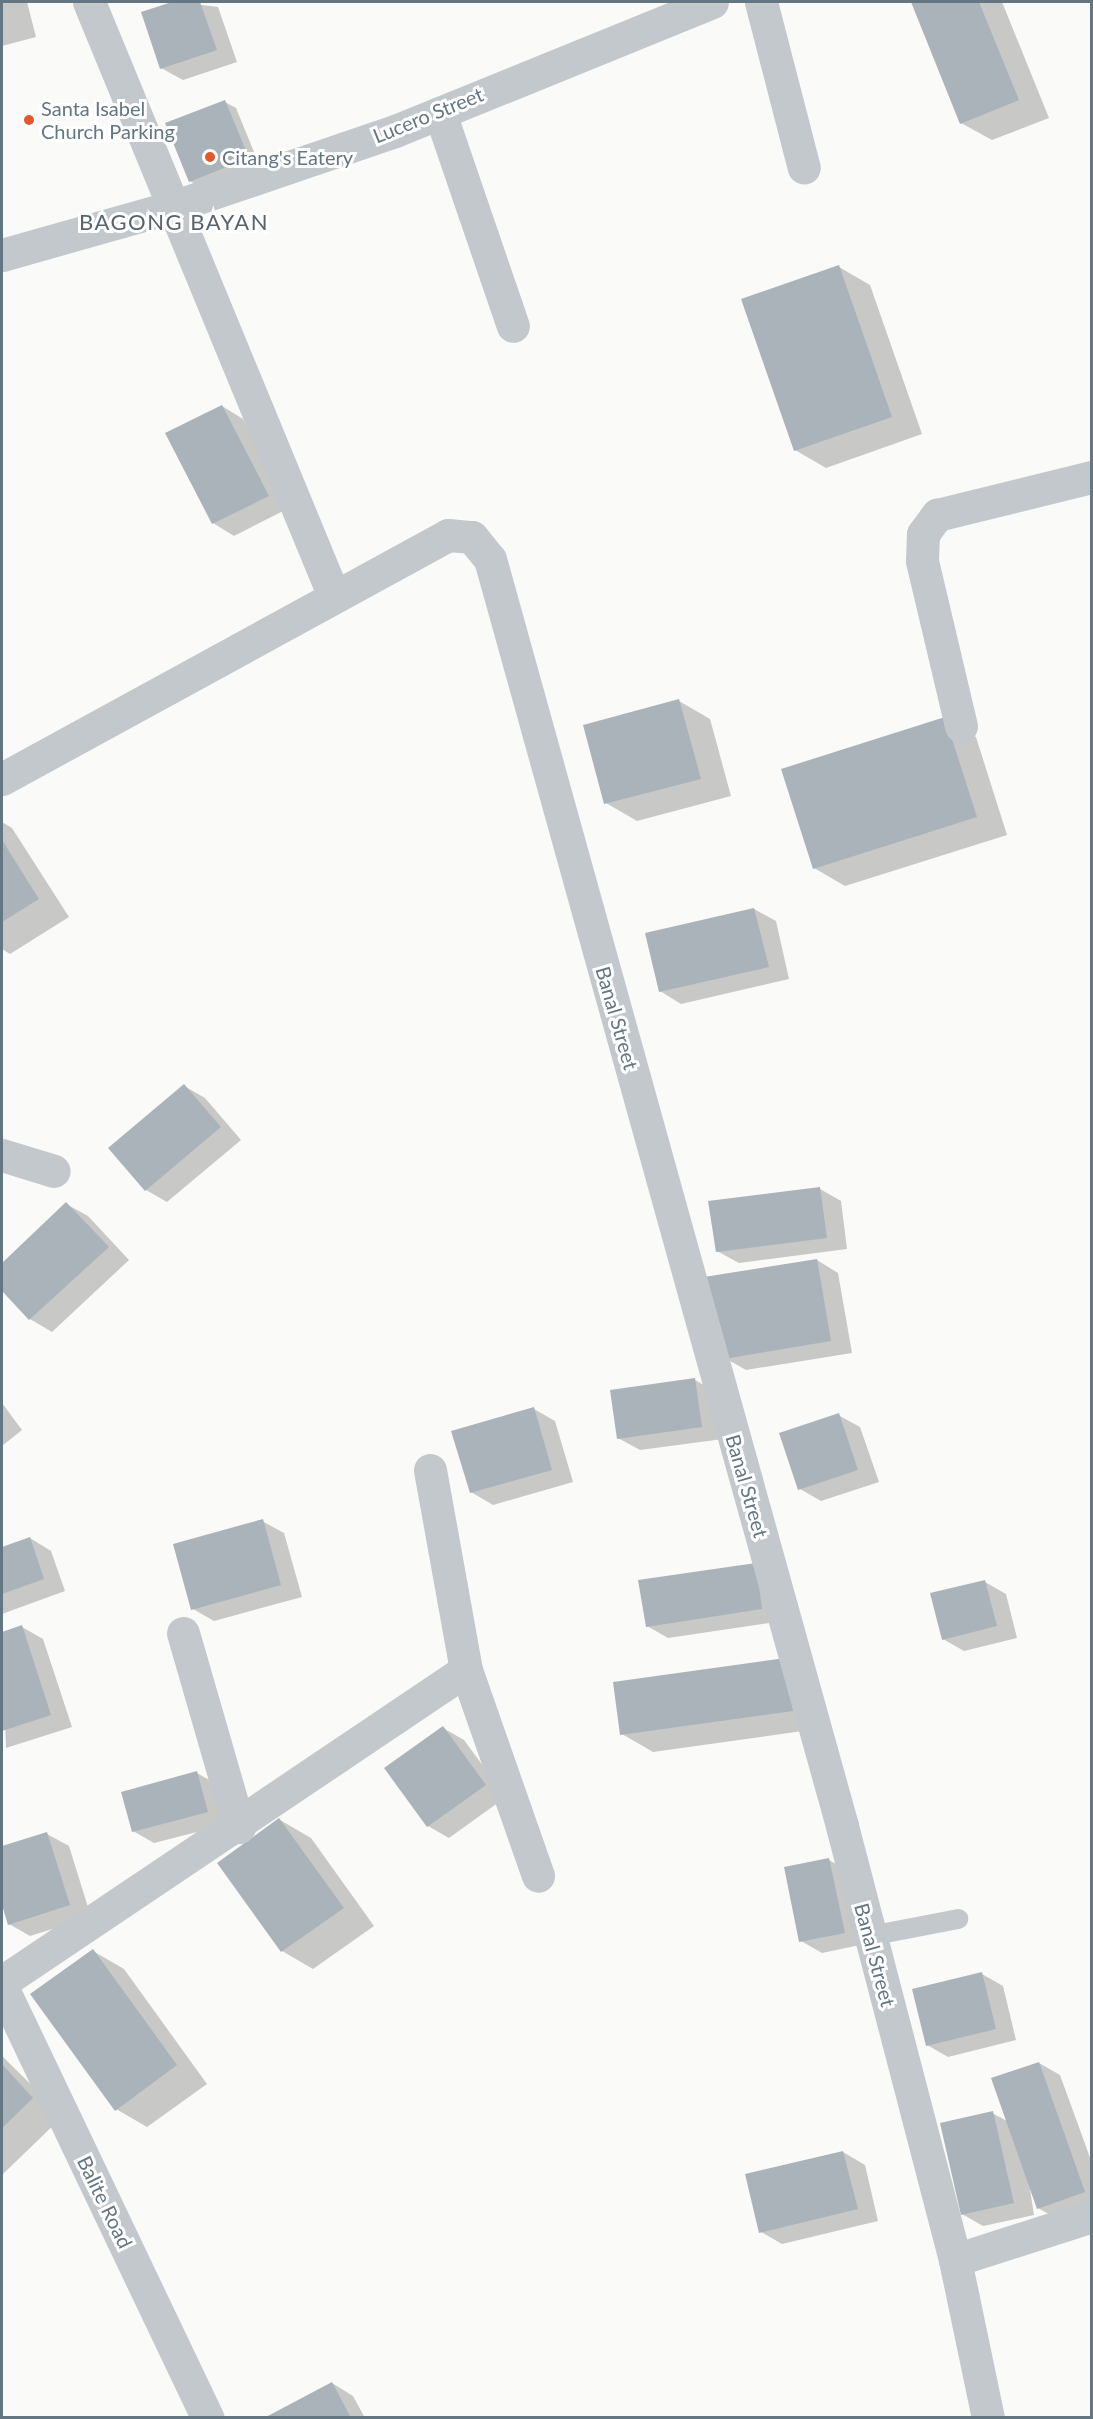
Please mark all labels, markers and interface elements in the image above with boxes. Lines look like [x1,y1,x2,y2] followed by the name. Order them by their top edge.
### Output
[369,82,487,148] street label: Lucero Street
[41,96,175,143] place label: Santa Isabel Church Parking
[22,113,36,127] marker: Santa Isabel Church Parking
[222,145,353,169] place label: Citang's Eatery
[203,150,217,164] marker: Citang's Eatery
[79,209,269,235] district label: BAGONG BAYAN
[591,964,643,1072] street label: Banal Street
[721,1432,773,1540] street label: Banal Street
[850,1901,900,2009] street label: Banal Street
[72,2152,138,2252] street label: Balite Road

